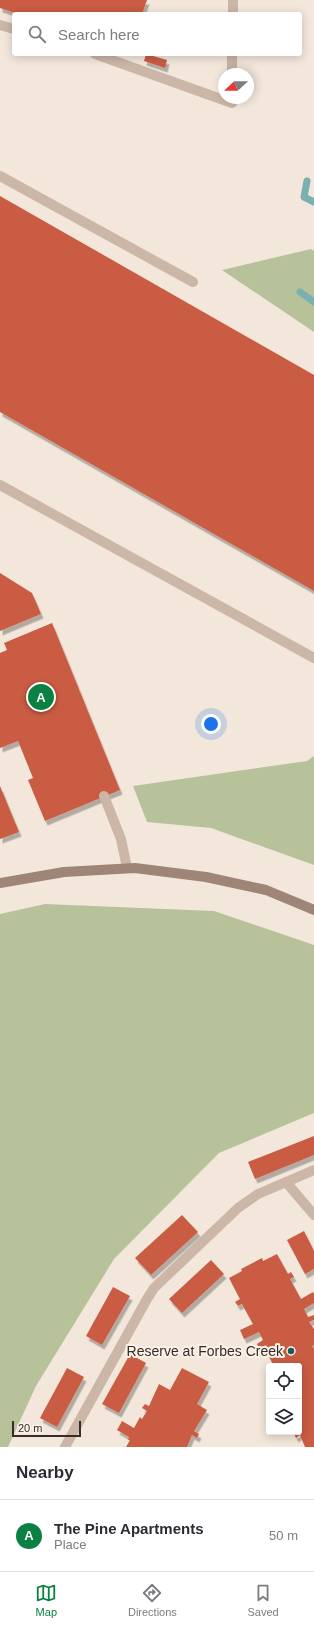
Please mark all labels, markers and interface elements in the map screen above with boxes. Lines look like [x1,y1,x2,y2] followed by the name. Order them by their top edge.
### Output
[12,12,302,56] search box
[26,23,48,45] icon: search
[58,26,140,43] text: Search here
[218,68,254,104] north arrow
[28,682,54,712] pin: A
[201,714,221,734] your location
[127,1343,284,1359] place label: Reserve at Forbes Creek
[286,1346,296,1356] marker: Reserve at Forbes Creek
[266,1363,302,1435] map controls
[266,1363,302,1399] button: locate
[266,1399,302,1435] button: layers
[12,1419,81,1438] scale bar
[18,1422,42,1434] text: 20 m
[16,1463,74,1482] text: Nearby
[54,1520,203,1537] text: The Pine Apartments
[24,1528,34,1543] text: A
[269,1528,298,1543] text: 50 m
[54,1537,87,1552] text: Place
[35,1582,57,1618] tab: Map
[128,1582,177,1618] tab: Directions
[247,1582,279,1618] tab: Saved

